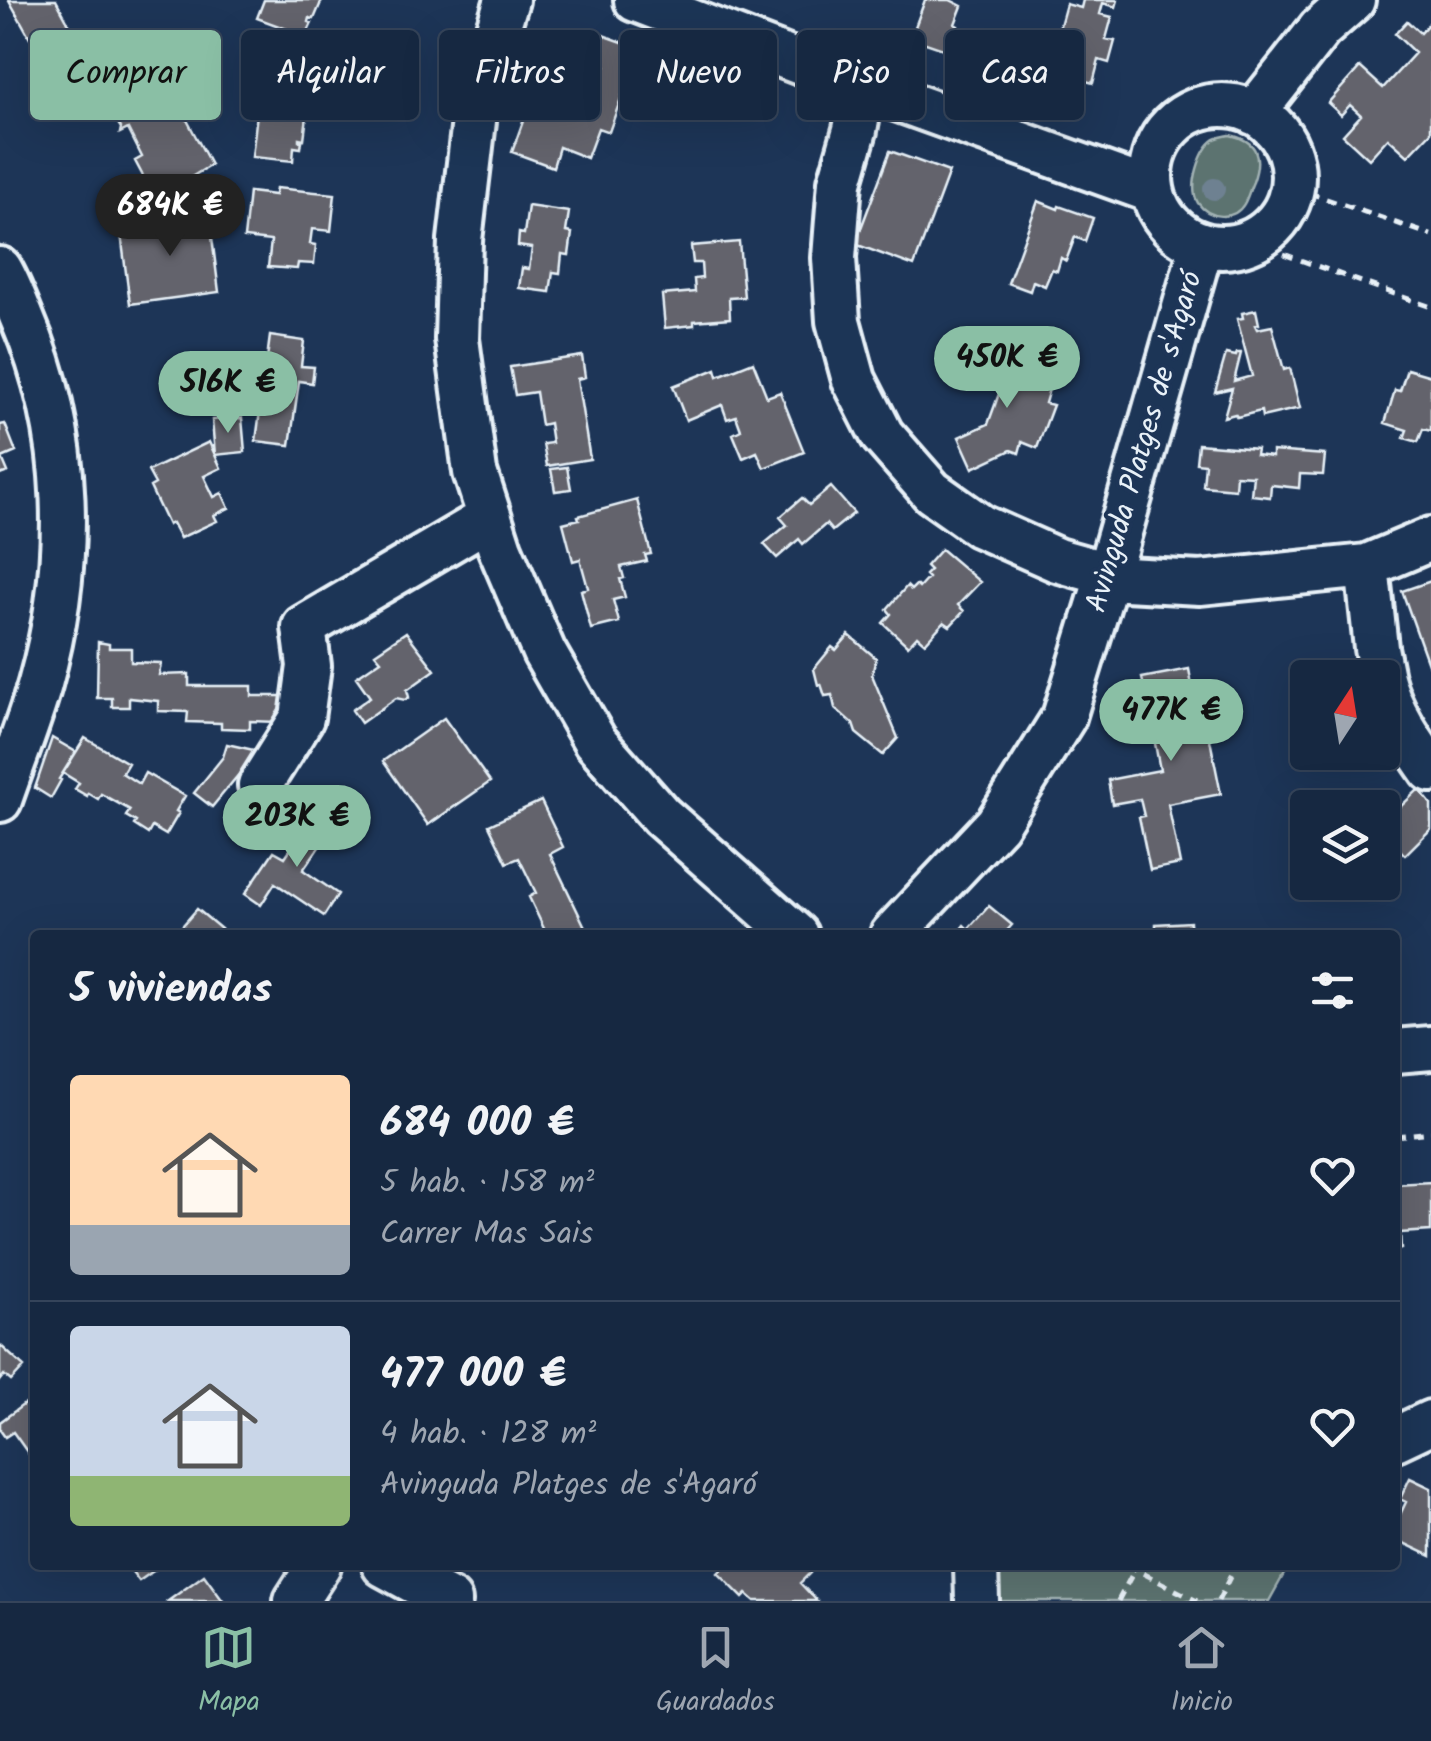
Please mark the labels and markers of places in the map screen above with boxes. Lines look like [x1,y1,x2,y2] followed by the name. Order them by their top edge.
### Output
[89,174,251,259] pin: 684K €
[926,326,1088,411] pin: 450K €
[147,351,309,436] pin: 516K €
[1090,679,1252,764] pin: 477K €
[216,785,378,870] pin: 203K €

